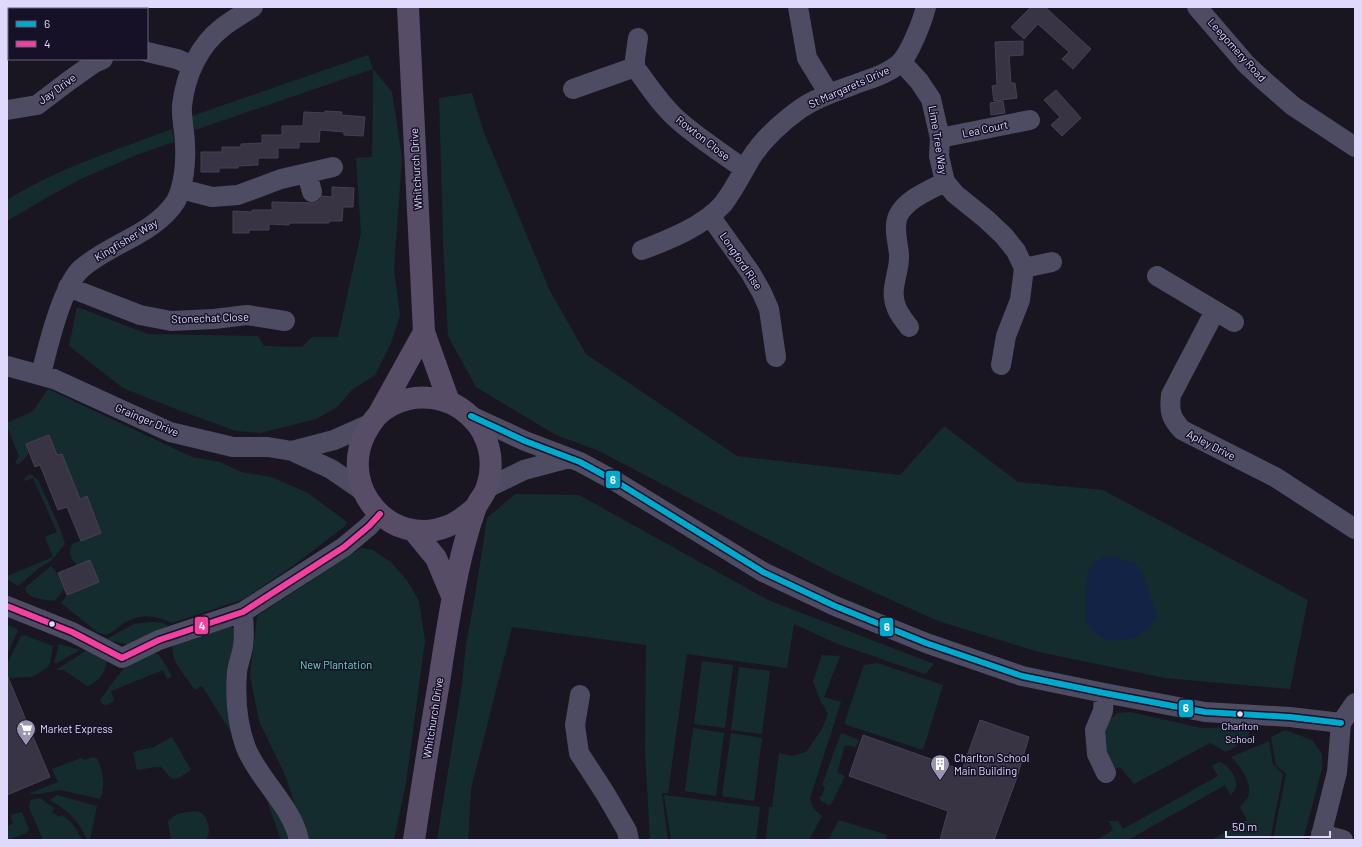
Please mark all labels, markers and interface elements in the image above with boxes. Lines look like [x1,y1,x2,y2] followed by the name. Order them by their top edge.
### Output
[8,8,148,60] legend
[1206,15,1269,84] street label: Leegomery Road
[44,16,50,30] text: 6
[44,36,51,50] text: 4
[806,63,891,110] street label: St Margarets Drive
[35,70,78,107] street label: Jay Drive
[927,105,950,175] street label: Lime Tree Way
[674,113,733,163] street label: Rowton Close
[961,117,1009,140] street label: Lea Court
[407,128,424,210] street label: Whitchurch Drive
[92,216,160,263] street label: Kingfisher Way
[717,230,765,292] street label: Longford Rise
[171,310,249,325] street label: Stonechat Close
[114,400,181,439] street label: Grainger Drive
[1185,427,1238,462] street label: Apley Drive
[605,470,621,489] line badge: 6
[610,473,616,486] text: 6
[194,616,209,635] line badge: 4
[879,617,894,637] line badge: 6
[47,619,57,629] unlabelled marker
[199,619,206,632] text: 4
[884,620,890,633] text: 6
[300,658,372,671] park label: New Plantation
[420,676,445,759] street label: Whitchurch Drive
[1178,699,1194,718] line badge: 6
[1183,701,1189,714] text: 6
[1235,709,1245,719] marker: Charlton School
[15,718,37,746] supermarket icon: Market Express
[1222,720,1258,745] place label: Charlton School
[40,722,113,735] place label: Market Express
[954,751,1029,777] place label: Charlton School Main Building
[929,753,951,781] building icon: Charlton School Main Building
[1226,813,1330,839] scale bar
[1232,819,1257,833] text: 50 m

